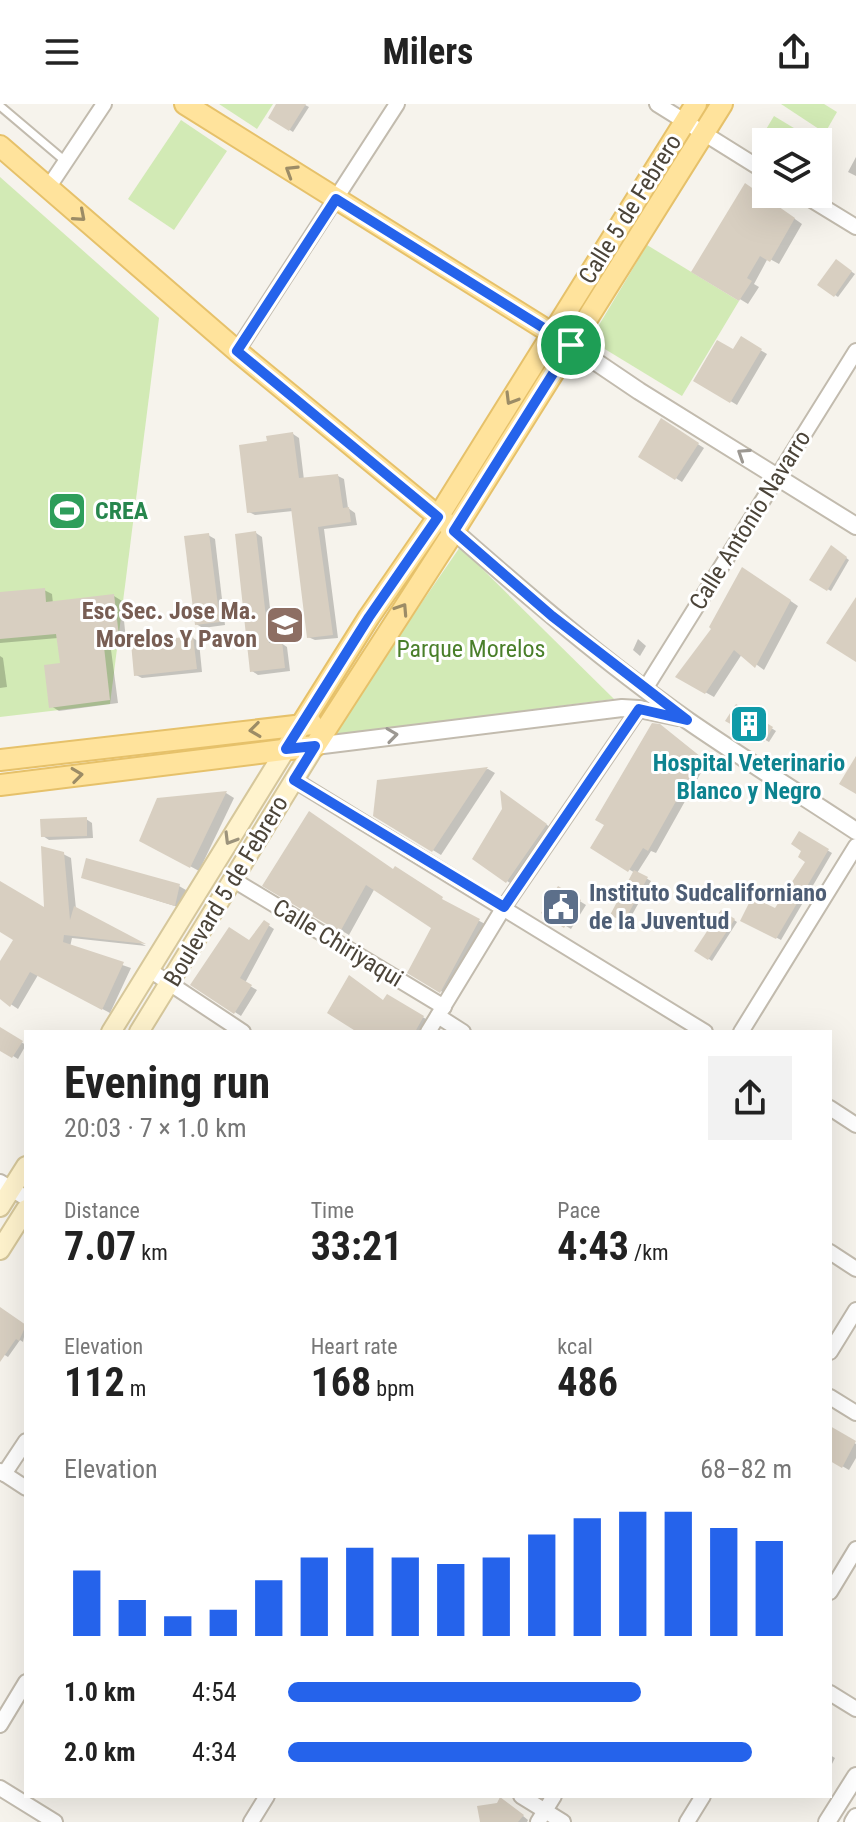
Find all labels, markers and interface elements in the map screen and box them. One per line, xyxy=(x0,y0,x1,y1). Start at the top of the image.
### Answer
icon: menu xyxy=(40,30,84,74)
icon: share xyxy=(772,30,816,74)
text: Milers xyxy=(383,31,473,73)
map controls xyxy=(752,128,832,208)
button: layers xyxy=(752,128,832,208)
street label: Calle 5 de Febrero xyxy=(573,129,687,289)
one-way arrow xyxy=(285,165,299,180)
one-way arrow xyxy=(71,206,85,220)
pin xyxy=(537,311,605,379)
icon: arrive xyxy=(549,323,593,367)
one-way arrow xyxy=(505,390,521,405)
street label: Calle Antonio Navarro xyxy=(684,425,816,615)
one-way arrow xyxy=(737,449,752,464)
sports icon: CREA xyxy=(46,490,88,532)
place label: CREA xyxy=(95,497,149,525)
place label: Esc Sec. Jose Ma. Morelos Y Pavon xyxy=(82,597,257,653)
one-way arrow xyxy=(392,603,407,618)
school or university icon: Esc Sec. Jose Ma. Morelos Y Pavon xyxy=(264,604,306,646)
park label: Parque Morelos xyxy=(396,635,546,663)
building icon: Hospital Veterinario Blanco y Negro xyxy=(728,703,770,745)
one-way arrow xyxy=(248,722,261,739)
one-way arrow xyxy=(385,727,399,744)
place label: Hospital Veterinario Blanco y Negro xyxy=(653,749,845,805)
one-way arrow xyxy=(71,767,84,784)
street label: Boulevard 5 de Febrero xyxy=(158,791,294,991)
one-way arrow xyxy=(224,830,240,845)
place label: Instituto Sudcaliforniano de la Juventud xyxy=(589,879,827,935)
public building icon: Instituto Sudcaliforniano de la Juventud xyxy=(540,886,582,928)
street label: Calle Chiriyaqui xyxy=(268,893,408,993)
button: share xyxy=(708,1056,792,1140)
text: Evening run xyxy=(64,1057,270,1109)
text: 20:03 · 7 × 1.0 km xyxy=(64,1113,246,1143)
text: Distance xyxy=(64,1198,140,1223)
text: Time xyxy=(311,1198,354,1223)
text: Pace xyxy=(557,1198,600,1223)
text: 7.07 xyxy=(64,1223,136,1270)
text: 33:21 xyxy=(311,1223,402,1270)
text: 4:43 xyxy=(557,1223,629,1270)
text: km xyxy=(136,1240,168,1265)
text: /km xyxy=(629,1240,669,1265)
text: Elevation xyxy=(64,1334,143,1359)
text: Heart rate xyxy=(311,1334,398,1359)
text: kcal xyxy=(557,1334,593,1359)
text: 112 xyxy=(64,1359,125,1406)
text: 168 xyxy=(311,1359,371,1406)
text: 486 xyxy=(557,1359,618,1406)
text: m xyxy=(125,1376,146,1401)
text: bpm xyxy=(371,1376,415,1401)
text: Elevation xyxy=(64,1454,158,1484)
text: 68–82 m xyxy=(700,1454,792,1484)
text: 1.0 km xyxy=(64,1677,136,1707)
text: 4:54 xyxy=(192,1677,237,1707)
text: 2.0 km xyxy=(64,1737,136,1767)
text: 4:34 xyxy=(192,1737,237,1767)

